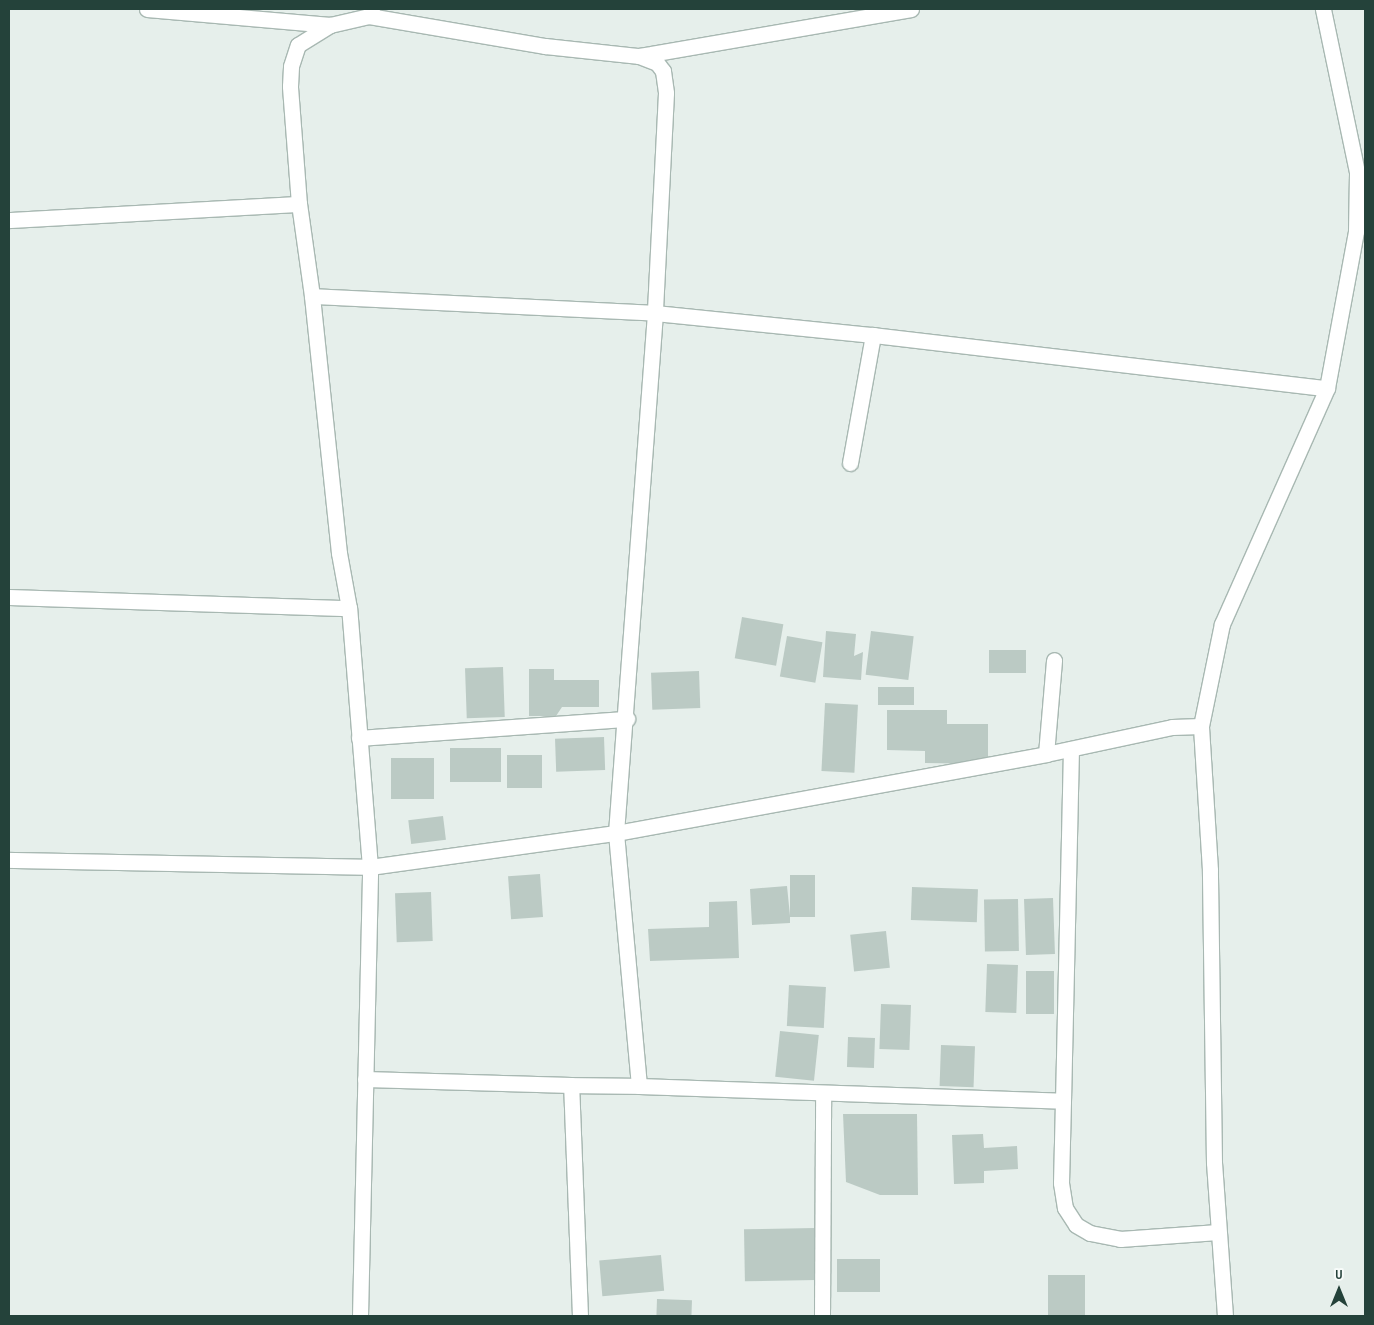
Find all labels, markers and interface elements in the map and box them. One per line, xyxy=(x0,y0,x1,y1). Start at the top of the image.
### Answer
north arrow xyxy=(1314,1265,1364,1315)
text: U xyxy=(1335,1266,1343,1283)

